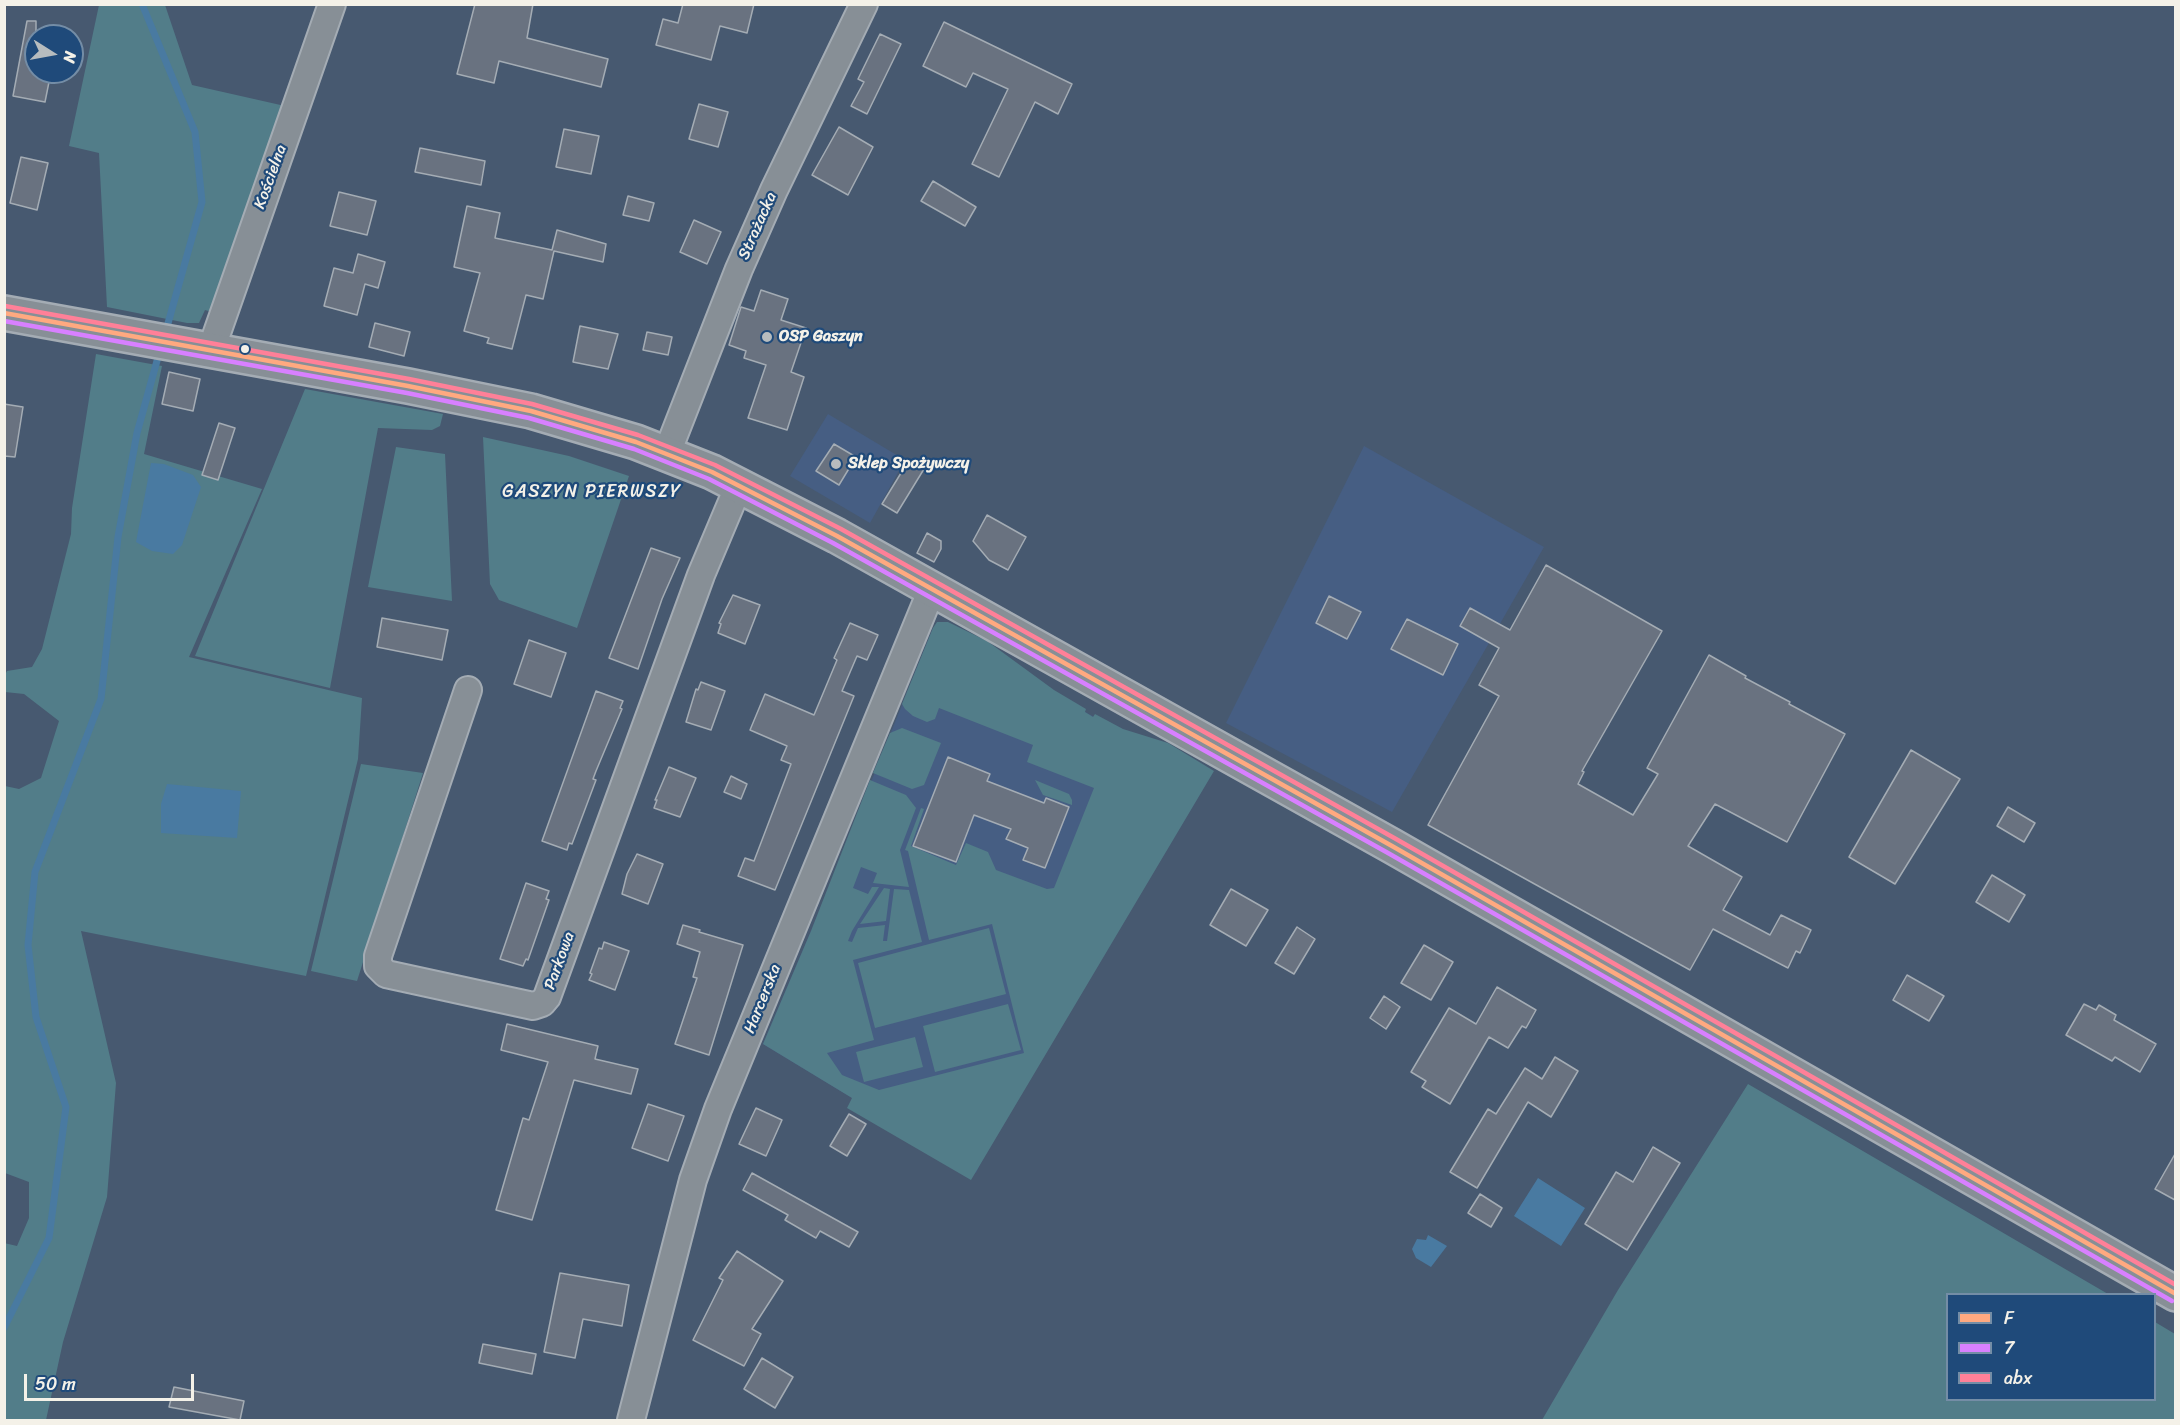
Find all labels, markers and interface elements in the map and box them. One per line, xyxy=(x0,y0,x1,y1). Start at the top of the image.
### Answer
north arrow xyxy=(24,24,84,84)
text: N xyxy=(55,49,85,65)
street label: Kościelna xyxy=(251,142,291,212)
street label: Strażacka xyxy=(735,189,781,263)
place label: OSP Gaszyn xyxy=(779,327,863,347)
marker: OSP Gaszyn xyxy=(760,330,774,344)
unlabelled marker xyxy=(239,343,251,355)
place label: Sklep Spożywczy xyxy=(848,454,969,474)
marker: Sklep Spożywczy xyxy=(829,457,843,471)
district label: GASZYN PIERWSZY xyxy=(502,481,682,503)
street label: Parkowa xyxy=(541,930,579,992)
street label: Harcerska xyxy=(741,962,785,1036)
legend xyxy=(1946,1293,2156,1401)
text: F xyxy=(2004,1302,2014,1334)
text: 7 xyxy=(2004,1332,2014,1364)
scale bar xyxy=(27,1362,196,1400)
text: abx xyxy=(2004,1362,2032,1394)
text: 50 m xyxy=(35,1368,76,1400)

